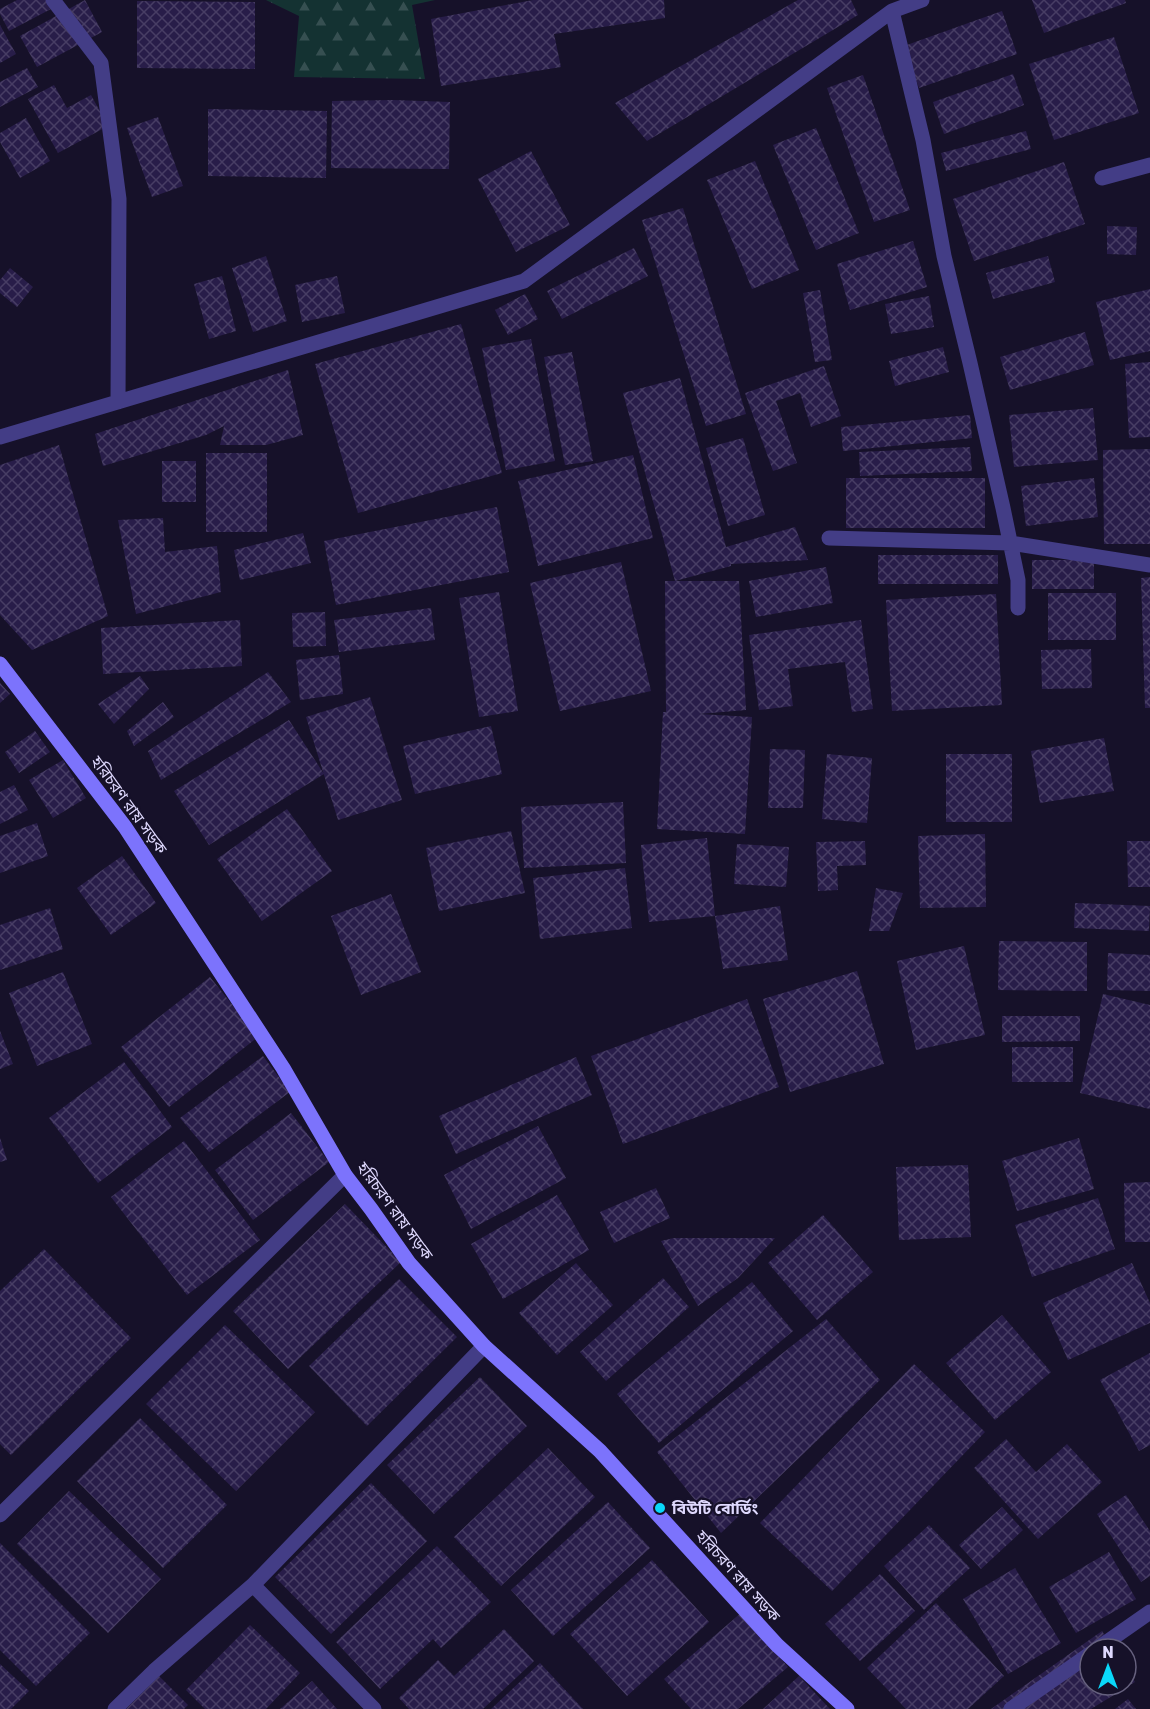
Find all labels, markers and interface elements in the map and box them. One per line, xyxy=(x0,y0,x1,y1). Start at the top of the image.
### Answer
street label: হরিচরণ রায় সড়ক xyxy=(87,752,172,859)
street label: হরিচরণ রায় সড়ক xyxy=(353,1158,438,1265)
place label: বিউটি বোর্ডিং xyxy=(671,1498,758,1518)
marker: বিউটি বোর্ডিং xyxy=(653,1501,667,1515)
street label: হরিচরণ রায় সড়ক xyxy=(691,1526,785,1626)
north arrow xyxy=(1078,1637,1138,1697)
text: N xyxy=(1102,1643,1114,1662)

